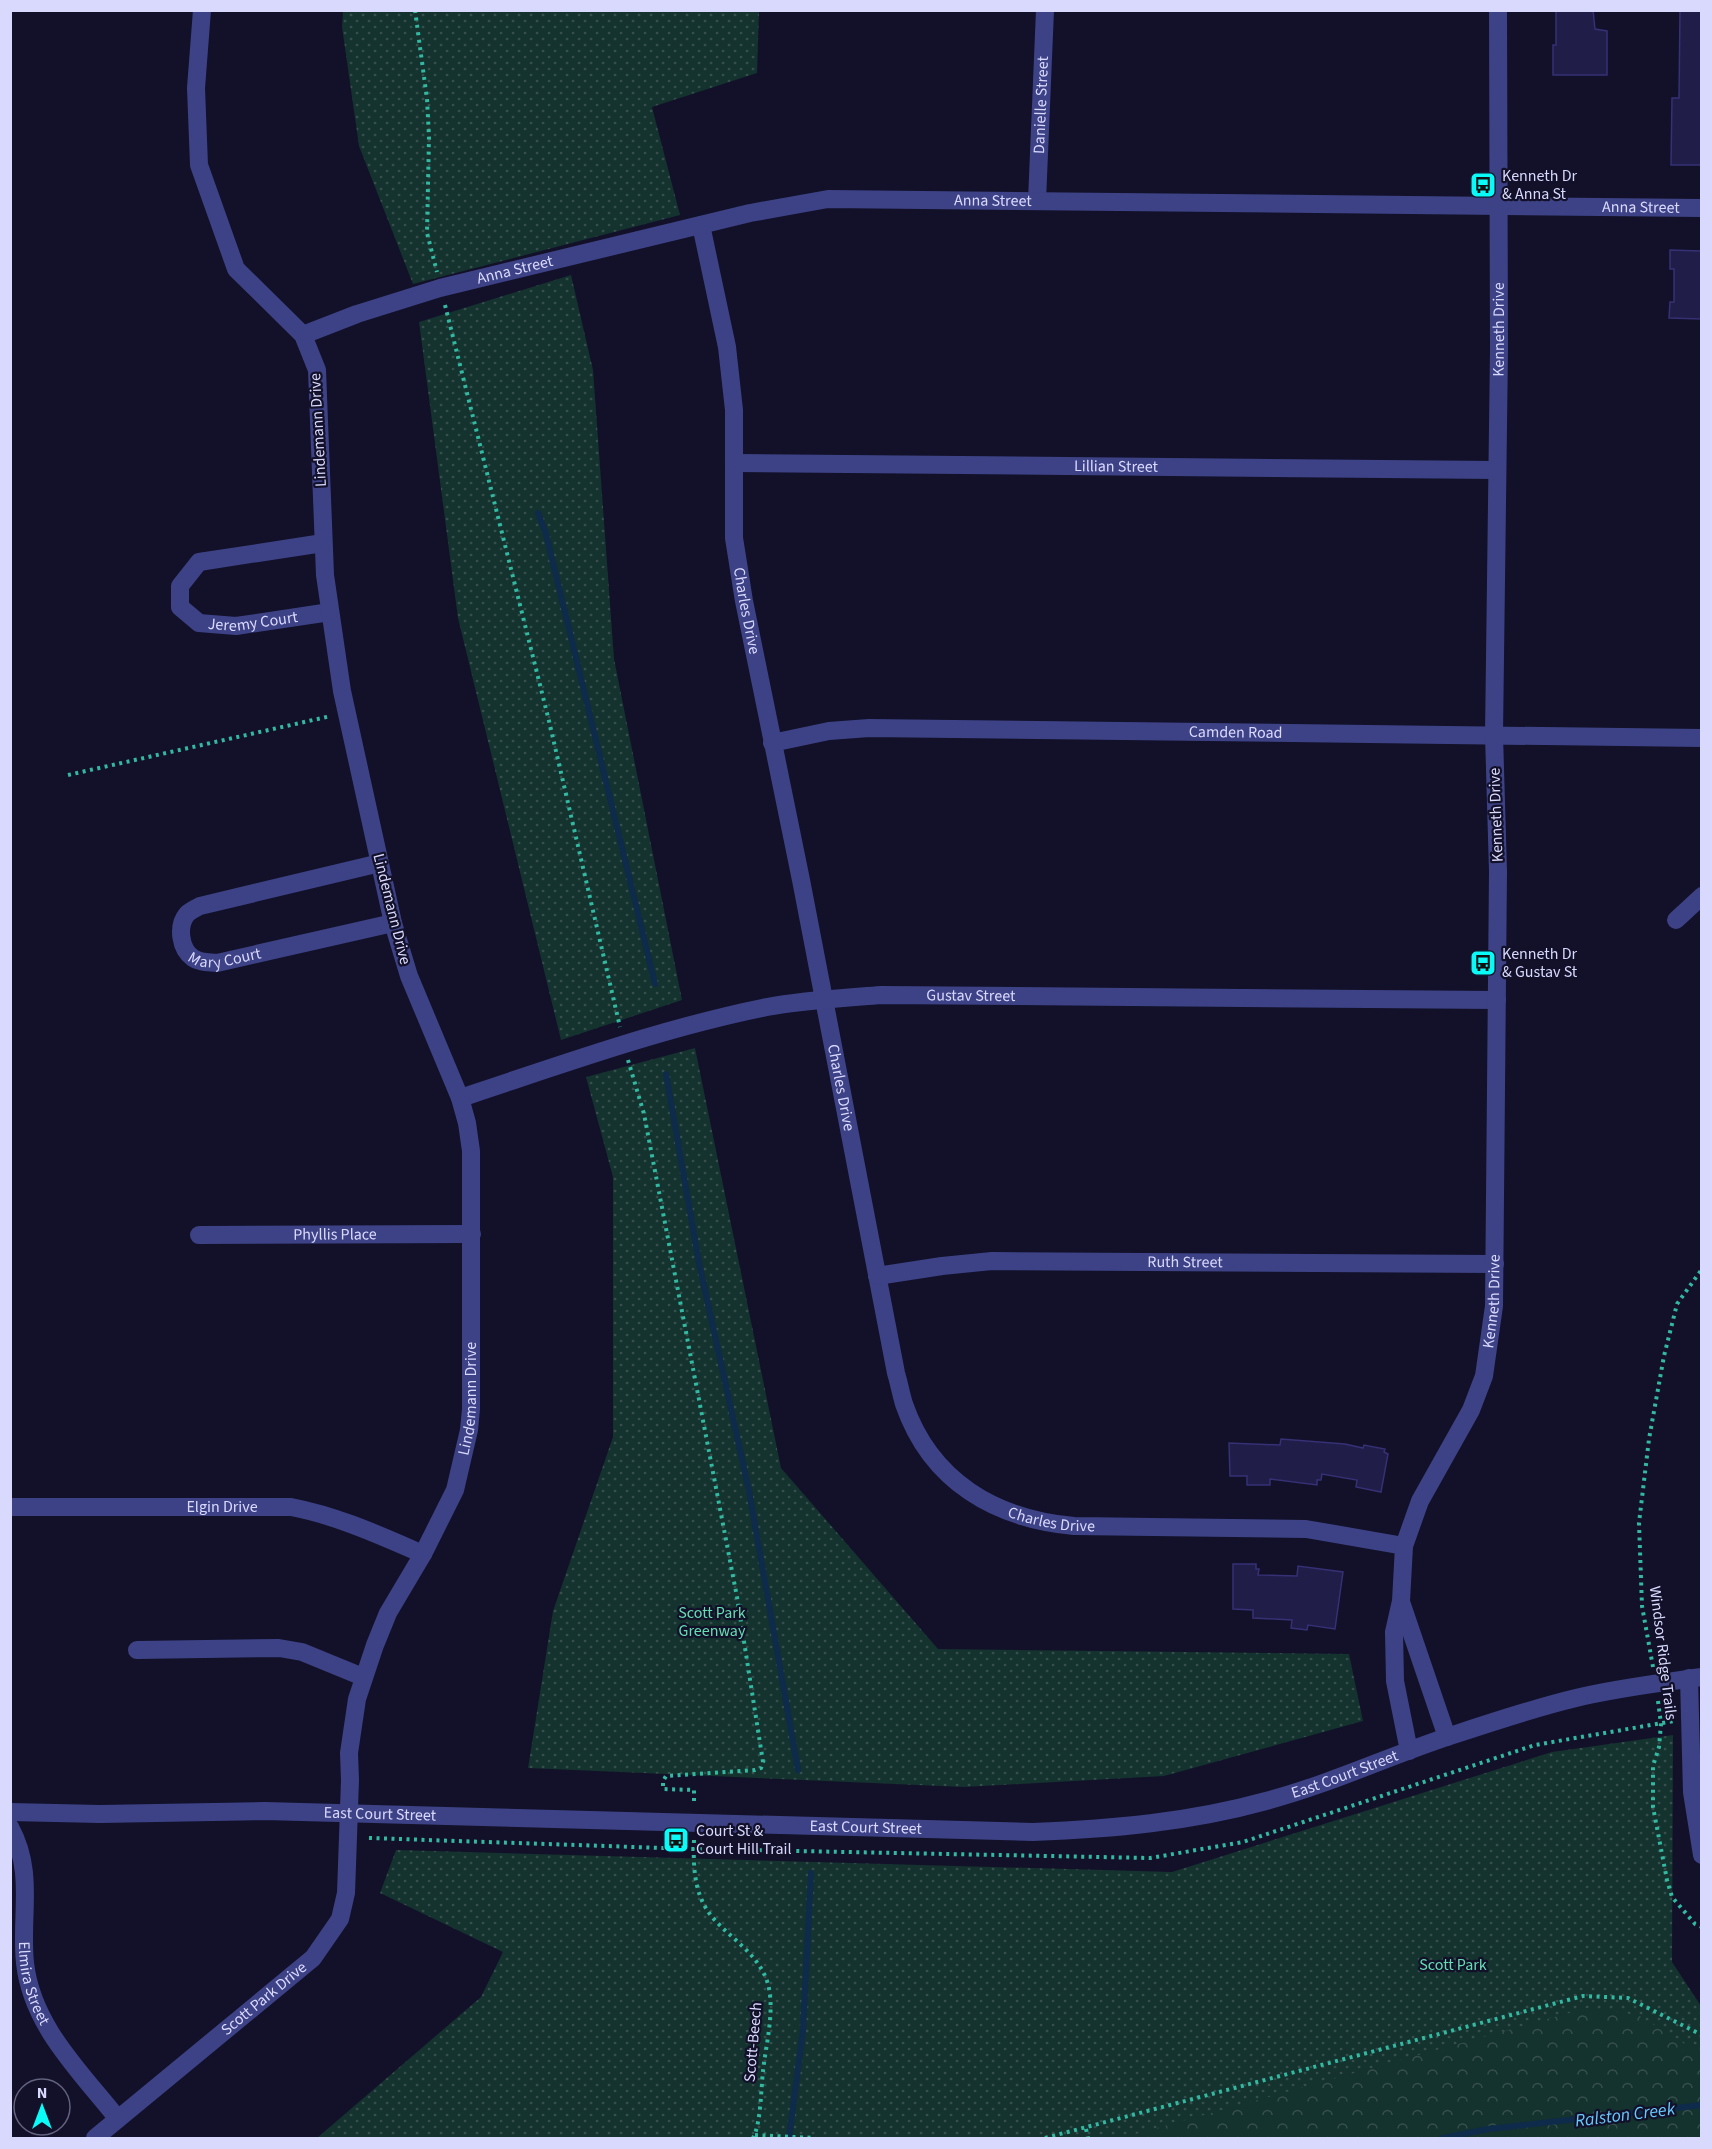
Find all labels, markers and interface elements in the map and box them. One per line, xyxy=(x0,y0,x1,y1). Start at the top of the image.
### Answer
street label: Danielle Street xyxy=(1028,55,1054,155)
place label: Kenneth Dr & Anna St xyxy=(1502,165,1578,205)
bus stop icon: Kenneth Dr & Anna St xyxy=(1468,170,1498,200)
street label: Anna Street xyxy=(954,189,1032,212)
street label: Anna Street xyxy=(1602,196,1680,219)
street label: Anna Street xyxy=(475,250,556,290)
street label: Kenneth Drive xyxy=(1488,282,1510,377)
street label: Lindemann Drive xyxy=(304,372,332,487)
street label: Lillian Street xyxy=(1074,455,1159,478)
street label: Charles Drive xyxy=(728,566,766,656)
street label: Jeremy Court xyxy=(207,606,300,637)
street label: Camden Road xyxy=(1189,721,1283,744)
street label: Kenneth Drive xyxy=(1483,767,1509,863)
street label: Lindemann Drive xyxy=(368,851,416,967)
street label: Mary Court xyxy=(184,942,264,974)
place label: Kenneth Dr & Gustav St xyxy=(1502,943,1578,983)
bus stop icon: Kenneth Dr & Gustav St xyxy=(1468,948,1498,978)
street label: Gustav Street xyxy=(926,984,1016,1007)
street label: Charles Drive xyxy=(822,1042,860,1133)
street label: Phyllis Place xyxy=(293,1223,377,1246)
street label: Ruth Street xyxy=(1147,1251,1223,1273)
street label: Kenneth Drive xyxy=(1477,1254,1505,1350)
street label: Lindemann Drive xyxy=(452,1342,482,1458)
street label: Elgin Drive xyxy=(186,1496,258,1518)
street label: Charles Drive xyxy=(1005,1501,1095,1537)
street label: Windsor Ridge Trails xyxy=(1644,1585,1682,1722)
park label: Scott Park Greenway xyxy=(678,1602,746,1642)
street label: East Court Street xyxy=(1288,1744,1402,1804)
street label: East Court Street xyxy=(323,1802,437,1827)
street label: East Court Street xyxy=(809,1815,923,1840)
place label: Court St & Court Hill Trail xyxy=(696,1820,792,1860)
bus stop icon: Court St & Court Hill Trail xyxy=(661,1825,691,1855)
street label: Elmira Street xyxy=(13,1941,55,2030)
park label: Scott Park xyxy=(1419,1954,1487,1976)
street label: Scott Park Drive xyxy=(216,1956,312,2041)
street label: Scott-Beech xyxy=(739,2001,767,2083)
north arrow xyxy=(12,2077,72,2137)
text: N xyxy=(37,2082,47,2104)
water label: Ralston Creek xyxy=(1573,2096,1677,2134)

